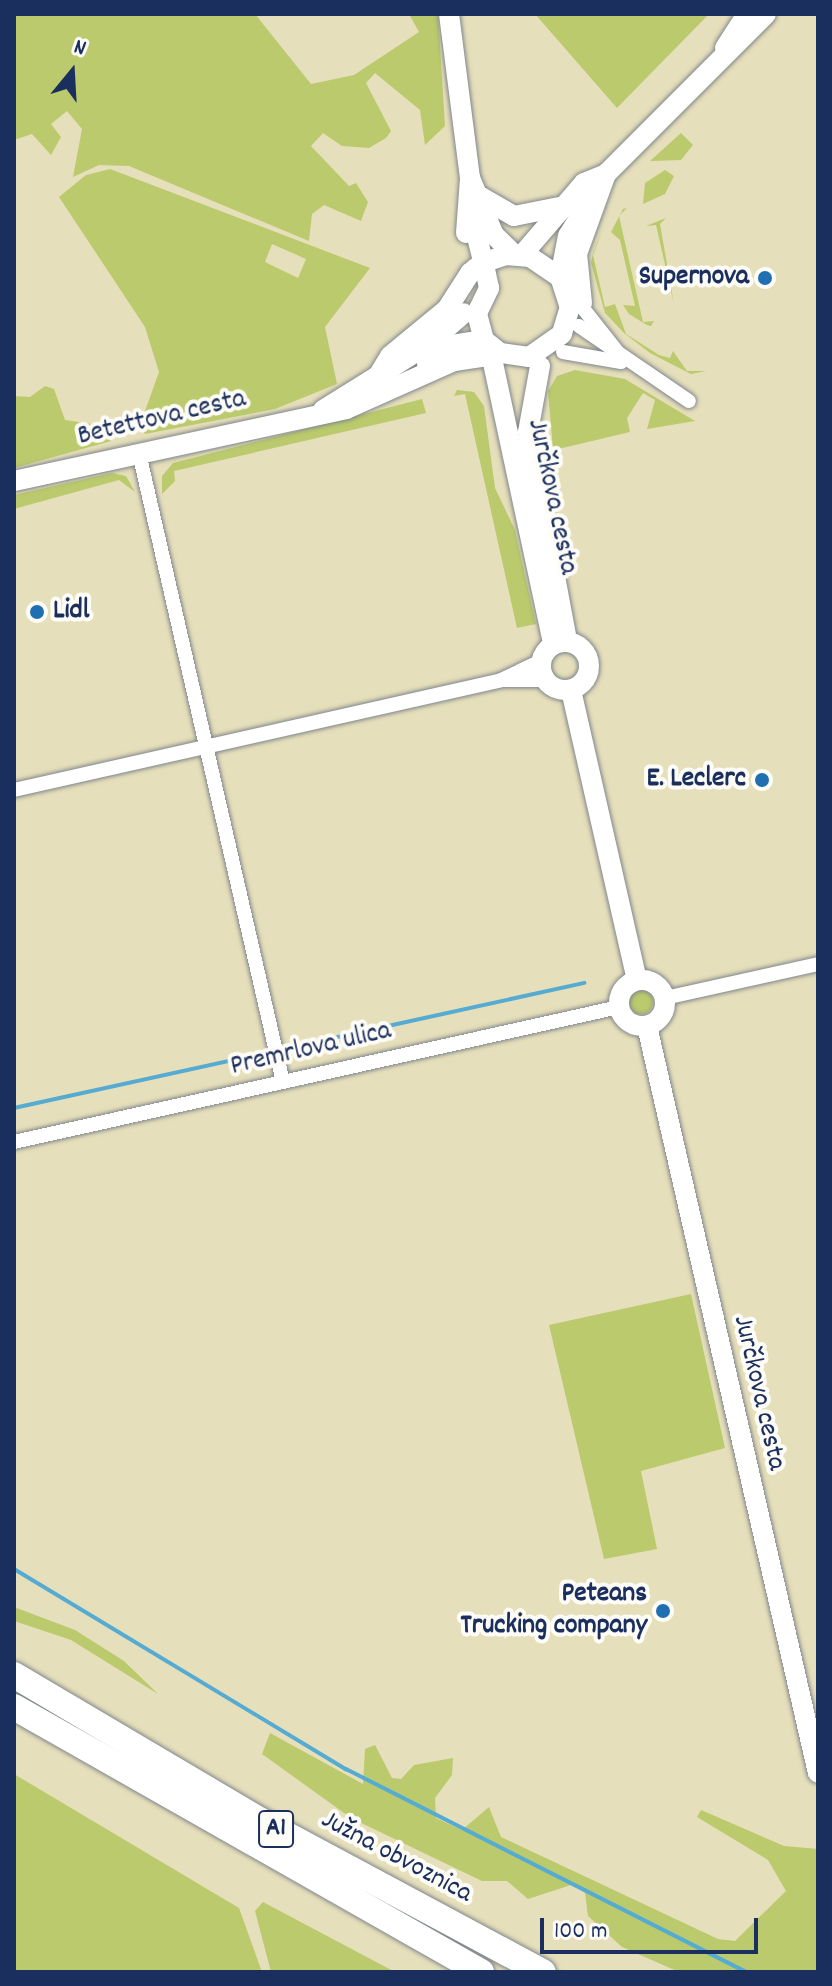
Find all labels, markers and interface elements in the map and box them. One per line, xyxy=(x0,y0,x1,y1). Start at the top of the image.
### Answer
north arrow xyxy=(32,32,112,112)
text: N xyxy=(70,32,90,65)
place label: Supernova xyxy=(639,261,749,295)
marker: Supernova xyxy=(756,269,774,287)
street label: Betettova cesta xyxy=(75,383,249,455)
street label: Jurčkova cesta xyxy=(518,416,584,578)
place label: Lidl xyxy=(53,595,89,629)
marker: Lidl xyxy=(28,603,46,621)
place label: E. Leclerc xyxy=(647,763,746,797)
marker: E. Leclerc xyxy=(753,771,771,789)
street label: Premrlova ulica xyxy=(228,1015,394,1085)
street label: Jurčkova cesta xyxy=(724,1312,792,1474)
place label: Peteans Trucking company xyxy=(461,1578,647,1644)
marker: Peteans Trucking company xyxy=(654,1602,672,1620)
street label: Južna obvoznica xyxy=(315,1804,477,1912)
road number: A1 xyxy=(258,1807,294,1851)
scale bar xyxy=(544,1902,762,1952)
text: 100 m xyxy=(554,1915,607,1949)

